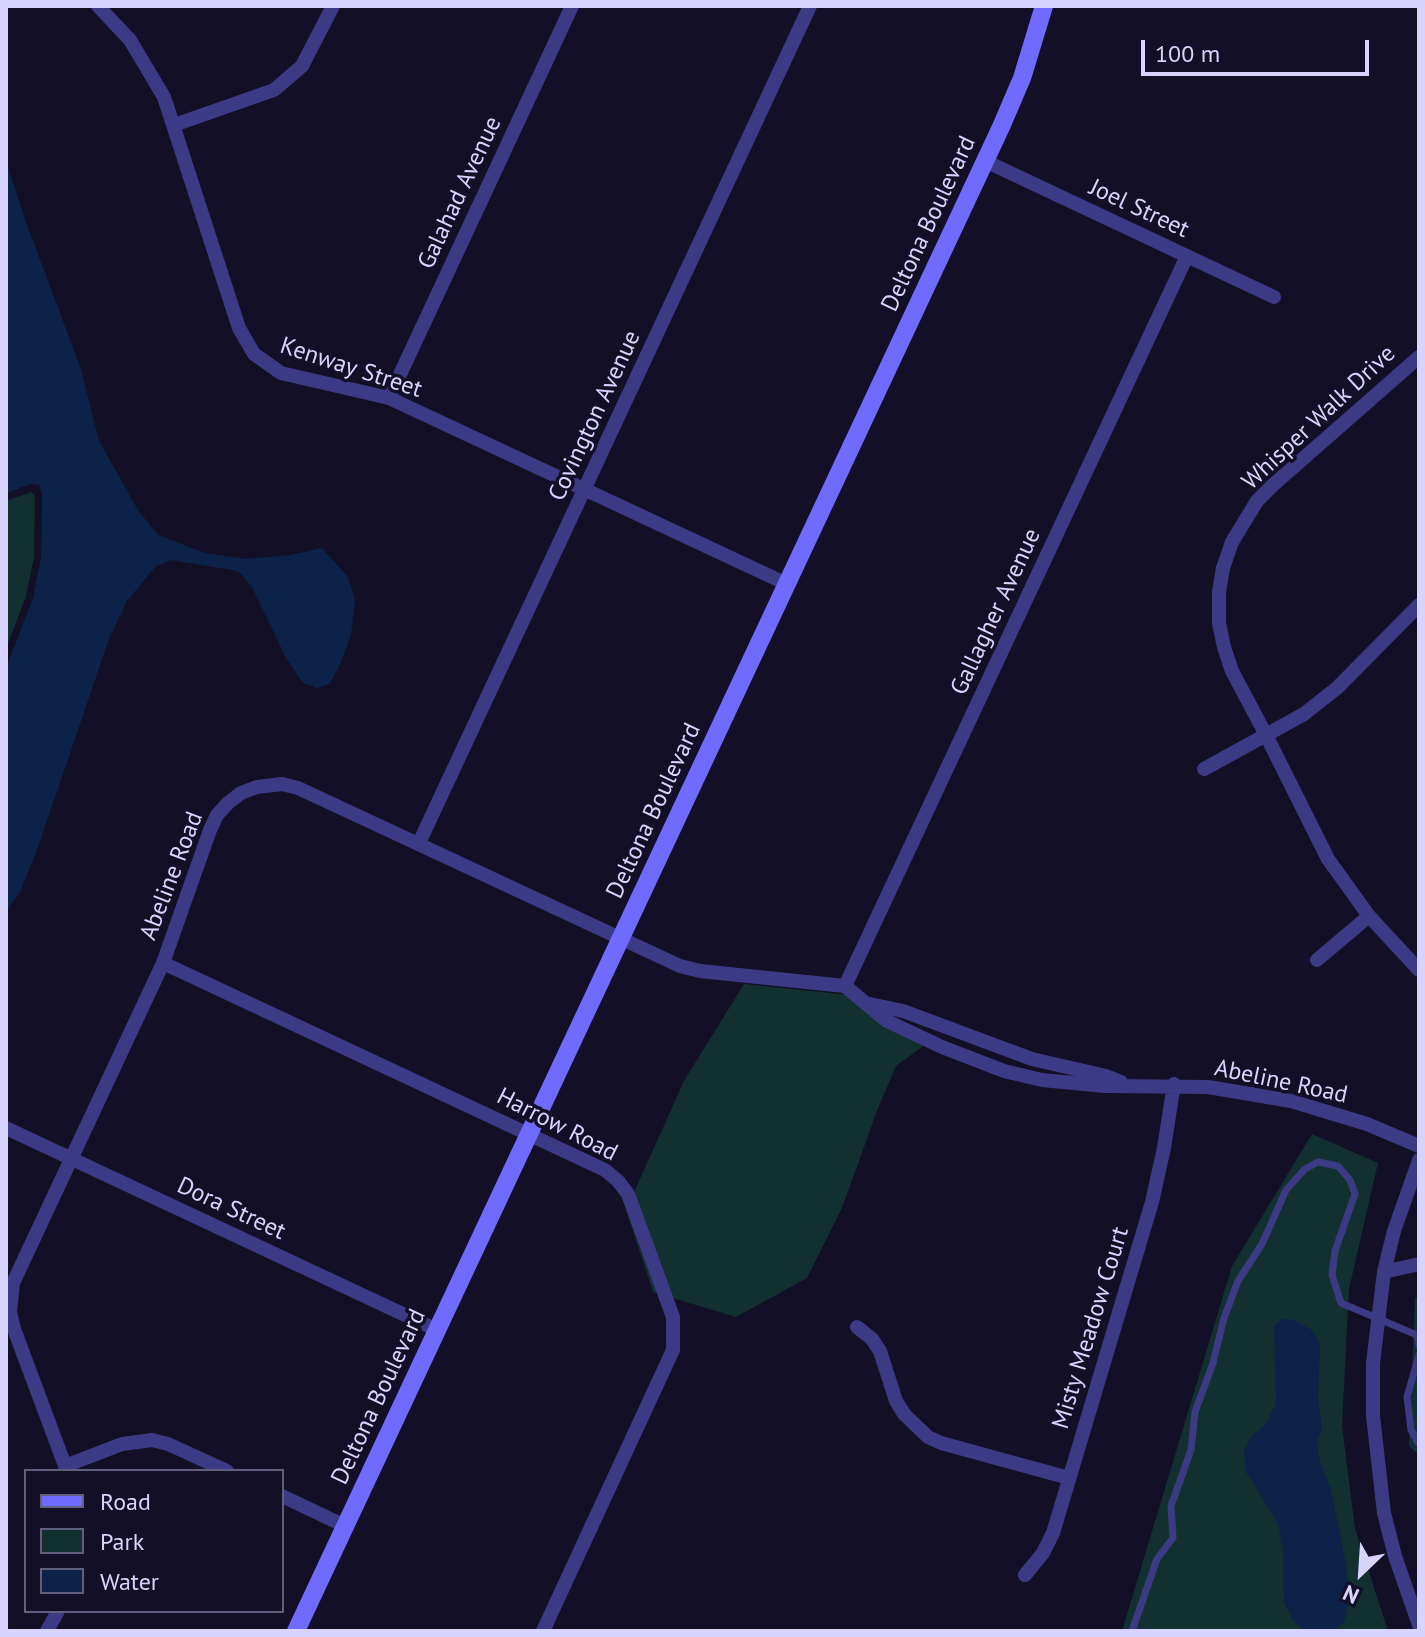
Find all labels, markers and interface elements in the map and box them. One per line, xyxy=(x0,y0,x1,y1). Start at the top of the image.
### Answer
scale bar xyxy=(1145,24,1373,74)
text: 100 m xyxy=(1155,38,1220,69)
street label: Galahad Avenue xyxy=(412,112,508,274)
street label: Deltona Boulevard xyxy=(876,132,982,316)
street label: Joel Street xyxy=(1085,173,1193,245)
street label: Covington Avenue xyxy=(543,326,647,506)
street label: Kenway Street xyxy=(277,332,425,404)
street label: Whisper Walk Drive xyxy=(1236,340,1402,496)
street label: Gallagher Avenue xyxy=(945,524,1047,700)
street label: Deltona Boulevard xyxy=(601,719,707,903)
street label: Abeline Road xyxy=(134,808,210,944)
street label: Abeline Road xyxy=(1212,1054,1350,1110)
street label: Harrow Road xyxy=(492,1082,622,1168)
street label: Dora Street xyxy=(172,1171,290,1247)
street label: Misty Meadow Court xyxy=(1047,1224,1135,1432)
street label: Deltona Boulevard xyxy=(326,1305,432,1489)
legend xyxy=(24,1469,284,1613)
text: Road xyxy=(100,1486,151,1517)
text: Park xyxy=(100,1526,144,1557)
north arrow xyxy=(1321,1533,1401,1613)
text: Water xyxy=(100,1566,159,1597)
text: N xyxy=(1338,1579,1363,1610)

